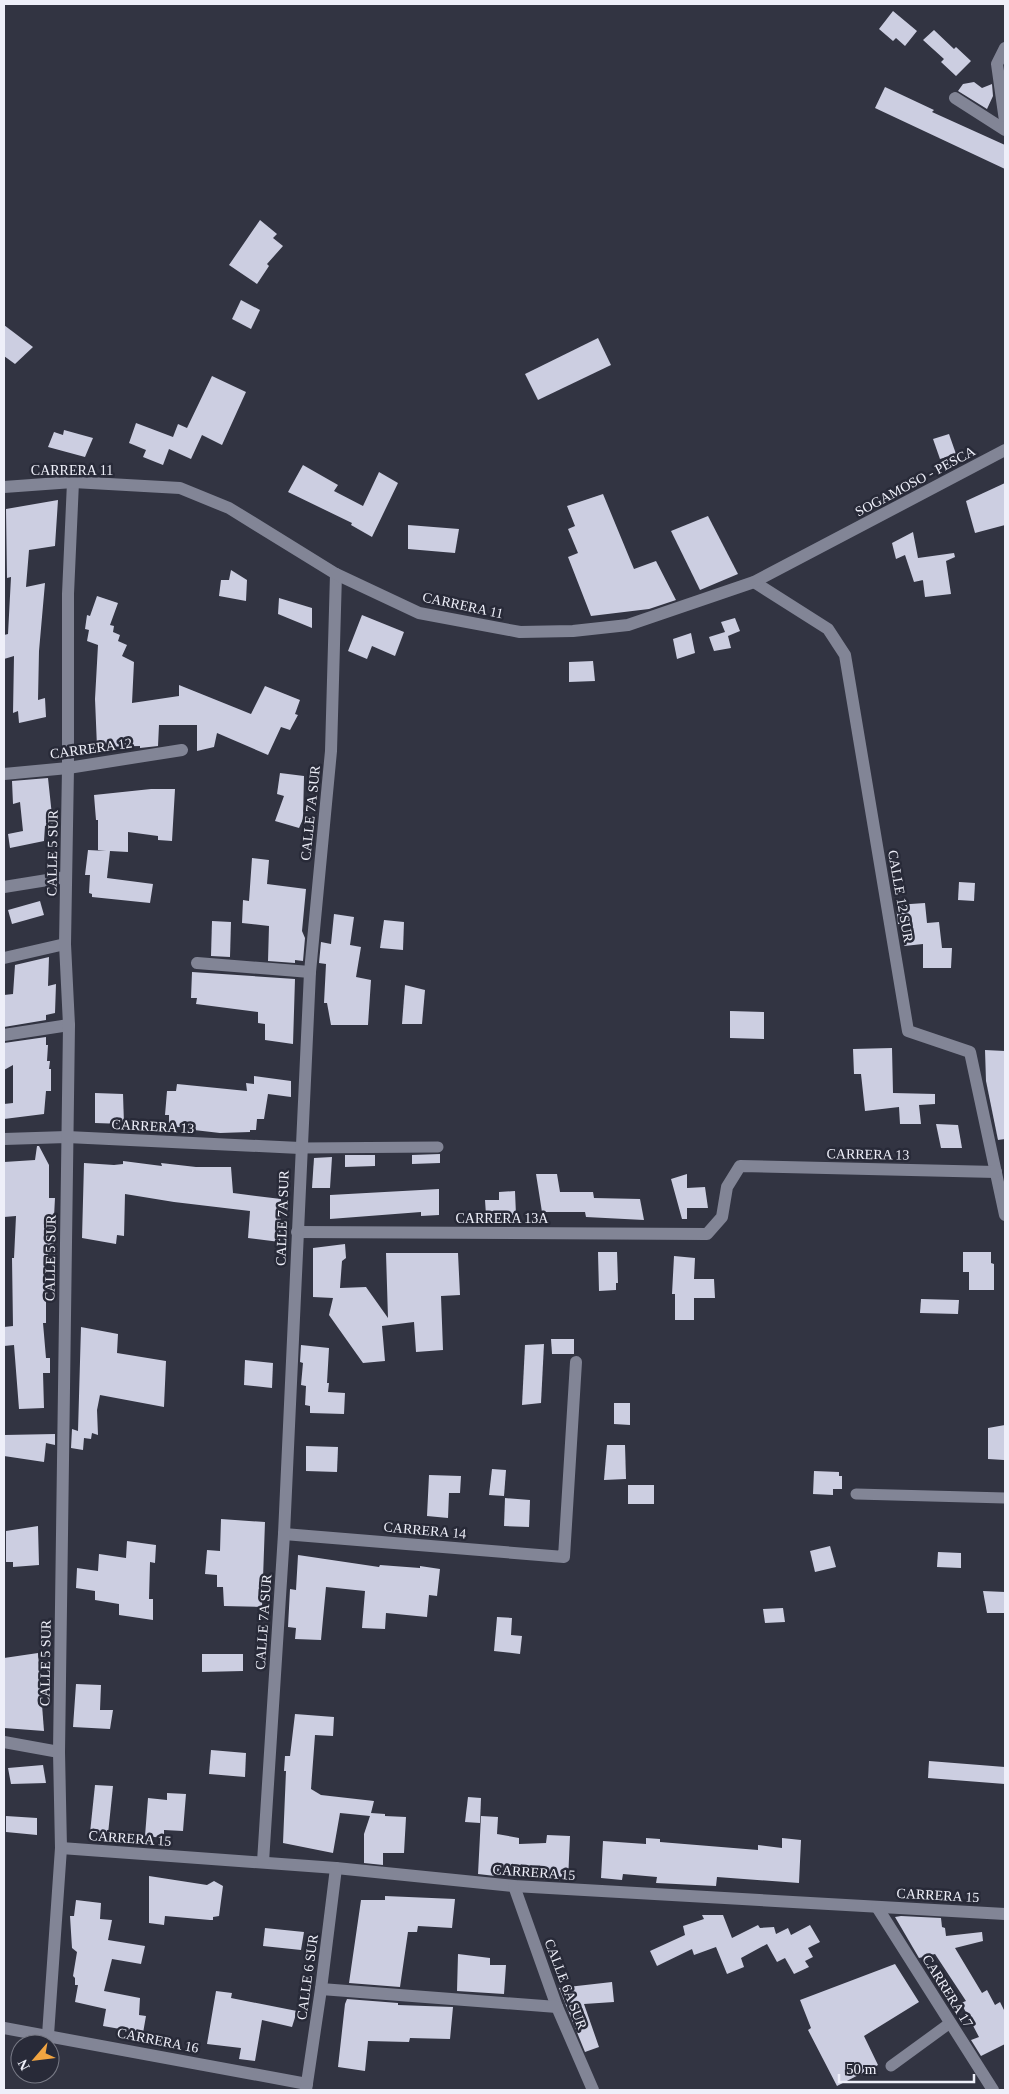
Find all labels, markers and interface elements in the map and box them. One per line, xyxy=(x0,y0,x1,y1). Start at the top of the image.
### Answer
street label: SOGAMOSO - PESCA xyxy=(853,443,979,519)
street label: CARRERA 11 xyxy=(31,463,113,478)
street label: CARRERA 11 xyxy=(421,590,505,621)
street label: CARRERA 12 xyxy=(49,735,133,762)
street label: CALLE 7A SUR xyxy=(298,764,323,861)
street label: CALLE 5 SUR xyxy=(44,809,61,896)
street label: CALLE 12 SUR xyxy=(885,849,916,944)
street label: CARRERA 13 xyxy=(111,1117,195,1136)
street label: CARRERA 13 xyxy=(826,1146,910,1163)
street label: CALLE 7A SUR xyxy=(273,1169,292,1266)
street label: CARRERA 13A xyxy=(456,1211,549,1226)
street label: CALLE 5 SUR xyxy=(42,1214,59,1301)
street label: CARRERA 14 xyxy=(383,1519,467,1542)
street label: CALLE 7A SUR xyxy=(253,1573,274,1670)
street label: CALLE 5 SUR xyxy=(37,1619,54,1706)
street label: CARRERA 15 xyxy=(88,1828,172,1849)
street label: CARRERA 15 xyxy=(492,1862,576,1883)
street label: CARRERA 15 xyxy=(896,1886,980,1905)
street label: CALLE 6 SUR xyxy=(294,1933,321,2021)
street label: CALLE 6A SUR xyxy=(541,1937,590,2032)
street label: CARRERA 17 xyxy=(919,1952,976,2030)
street label: CARRERA 16 xyxy=(116,2025,200,2056)
north arrow xyxy=(10,2034,60,2084)
scale bar xyxy=(839,2052,974,2084)
text: N xyxy=(15,2057,33,2073)
text: 50 m xyxy=(846,2061,877,2077)

